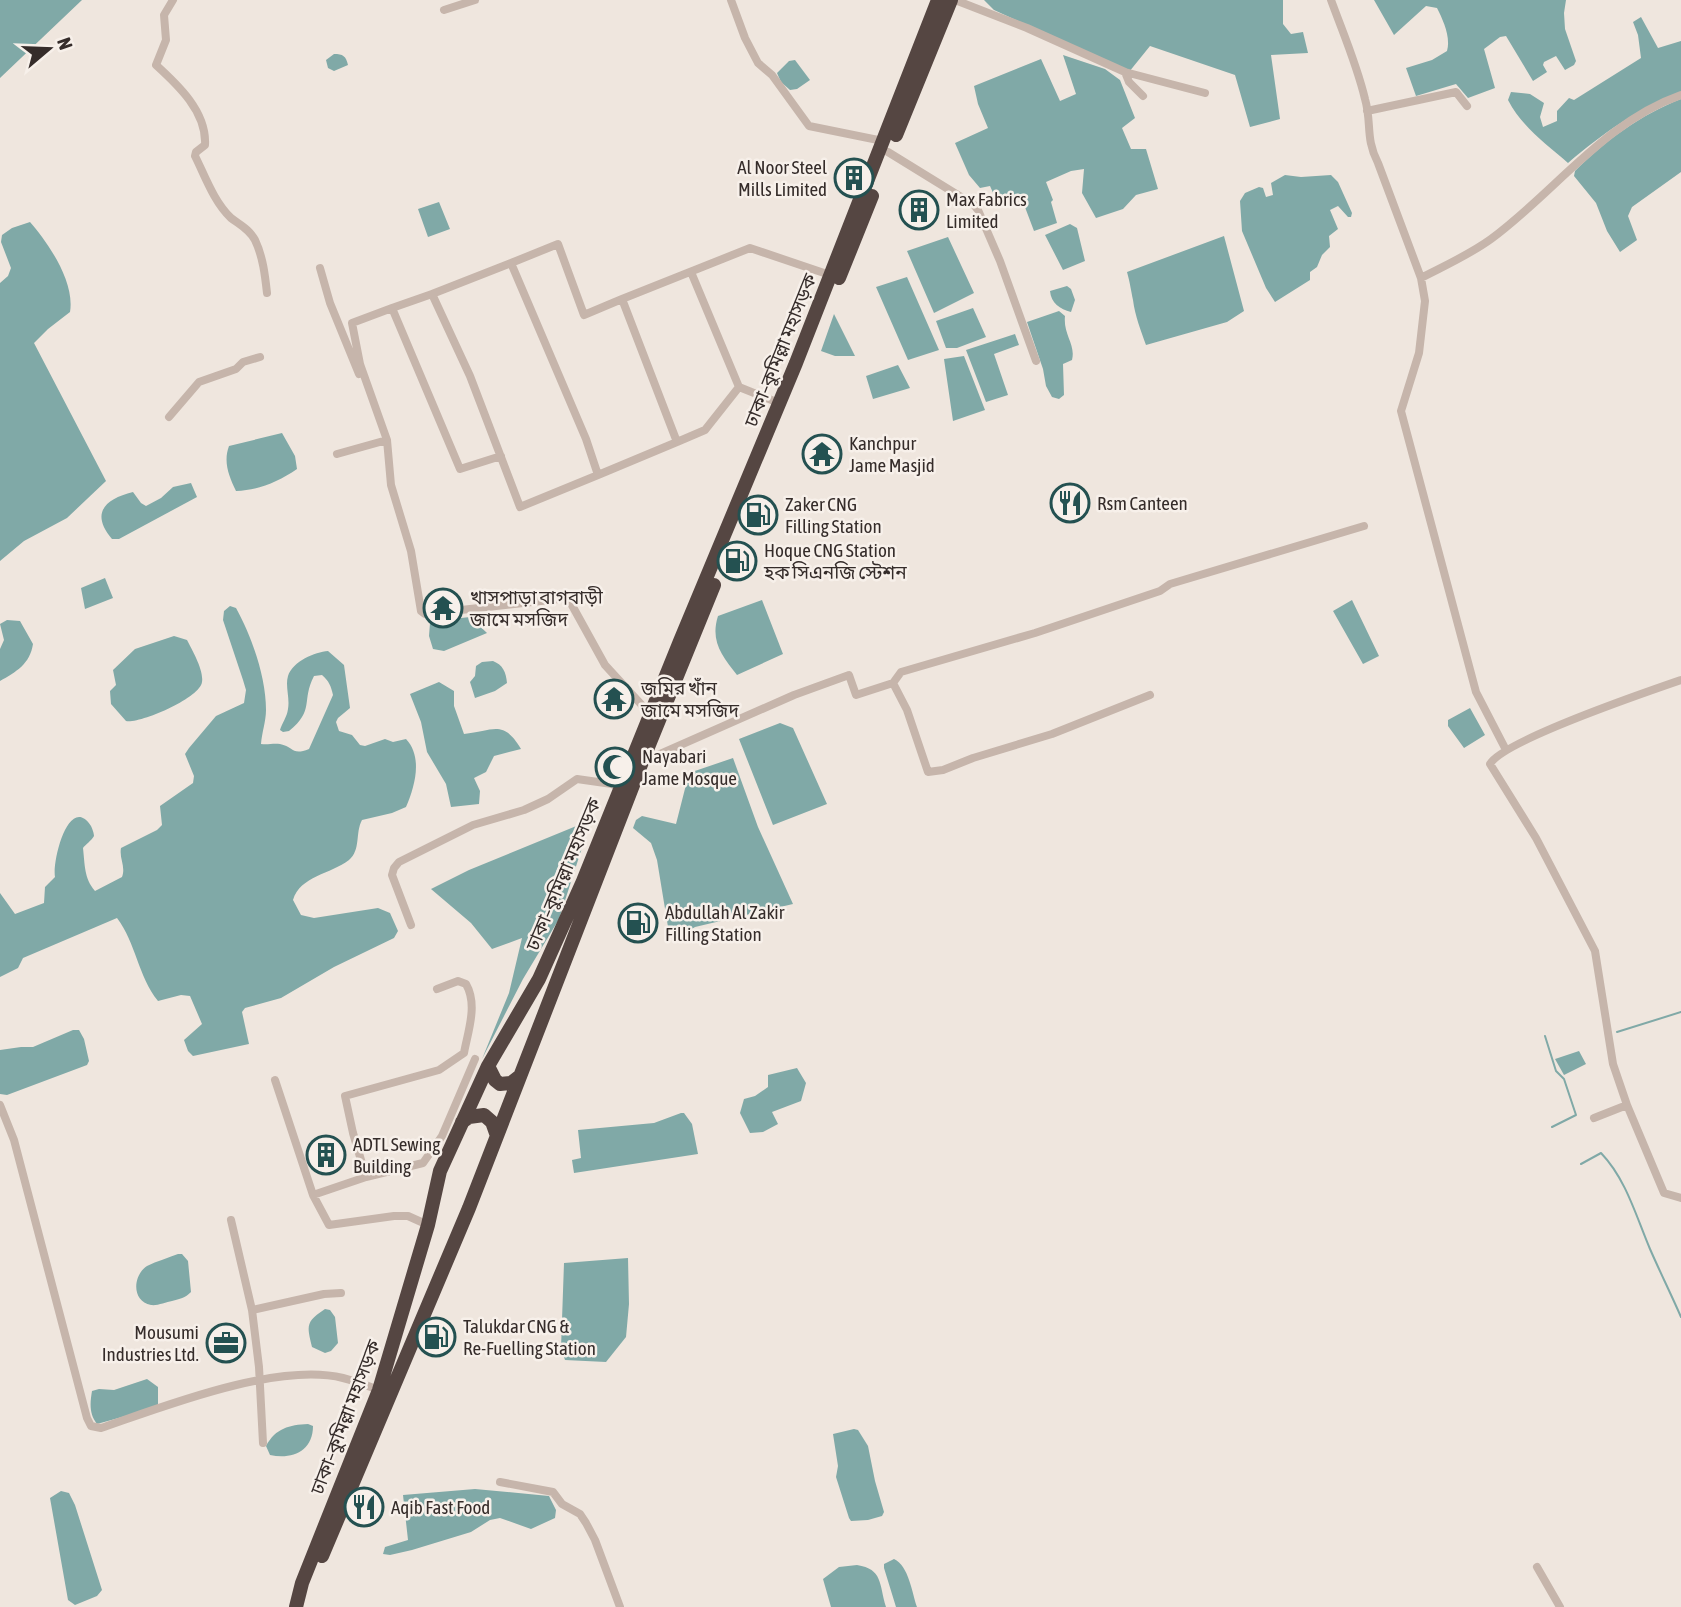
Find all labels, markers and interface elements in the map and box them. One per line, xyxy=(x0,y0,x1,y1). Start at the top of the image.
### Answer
north arrow xyxy=(14,14,84,84)
text: N xyxy=(53,35,77,52)
place label: Al Noor Steel Mills Limited xyxy=(737,156,827,200)
building icon: Al Noor Steel Mills Limited xyxy=(833,157,875,199)
place label: Max Fabrics Limited xyxy=(946,188,1027,232)
building icon: Max Fabrics Limited xyxy=(898,189,940,231)
street label: ঢাকা–কুমিল্লা মহাসড়ক xyxy=(739,270,822,431)
place label: Kanchpur Jame Masjid xyxy=(849,432,935,476)
temple icon: Kanchpur Jame Masjid xyxy=(801,433,843,475)
restaurant icon: Rsm Canteen xyxy=(1049,482,1091,524)
place label: Rsm Canteen xyxy=(1097,492,1188,514)
place label: Zaker CNG Filling Station xyxy=(785,493,882,537)
fuel station icon: Zaker CNG Filling Station xyxy=(737,494,779,536)
place label: Hoque CNG Station হক সিএনজি স্টেশন xyxy=(763,539,907,583)
fuel station icon: Hoque CNG Station হক সিএনজি স্টেশন xyxy=(716,540,758,582)
place label: খাসপাড়া বাগবাড়ী জামে মসজিদ xyxy=(469,586,604,630)
temple icon: খাসপাড়া বাগবাড়ী জামে মসজিদ xyxy=(422,587,464,629)
place label: জমির খাঁন জামে মসজিদ xyxy=(640,677,739,721)
temple icon: জমির খাঁন জামে মসজিদ xyxy=(593,678,635,720)
place label: Nayabari Jame Mosque xyxy=(642,745,737,789)
mosque icon: Nayabari Jame Mosque xyxy=(594,746,636,788)
street label: ঢাকা–কুমিল্লা মহাসড়ক xyxy=(521,794,606,955)
place label: Abdullah Al Zakir Filling Station xyxy=(665,901,785,945)
fuel station icon: Abdullah Al Zakir Filling Station xyxy=(617,902,659,944)
place label: ADTL Sewing Building xyxy=(353,1133,441,1177)
building icon: ADTL Sewing Building xyxy=(305,1134,347,1176)
place label: Talukdar CNG & Re-Fuelling Station xyxy=(463,1315,596,1359)
fuel station icon: Talukdar CNG & Re-Fuelling Station xyxy=(415,1316,457,1358)
place label: Mousumi Industries Ltd. xyxy=(102,1321,199,1365)
office icon: Mousumi Industries Ltd. xyxy=(205,1322,247,1364)
street label: ঢাকা–কুমিল্লা মহাসড়ক xyxy=(305,1336,386,1498)
restaurant icon: Aqib Fast Food xyxy=(343,1486,385,1528)
place label: Aqib Fast Food xyxy=(391,1496,490,1518)

